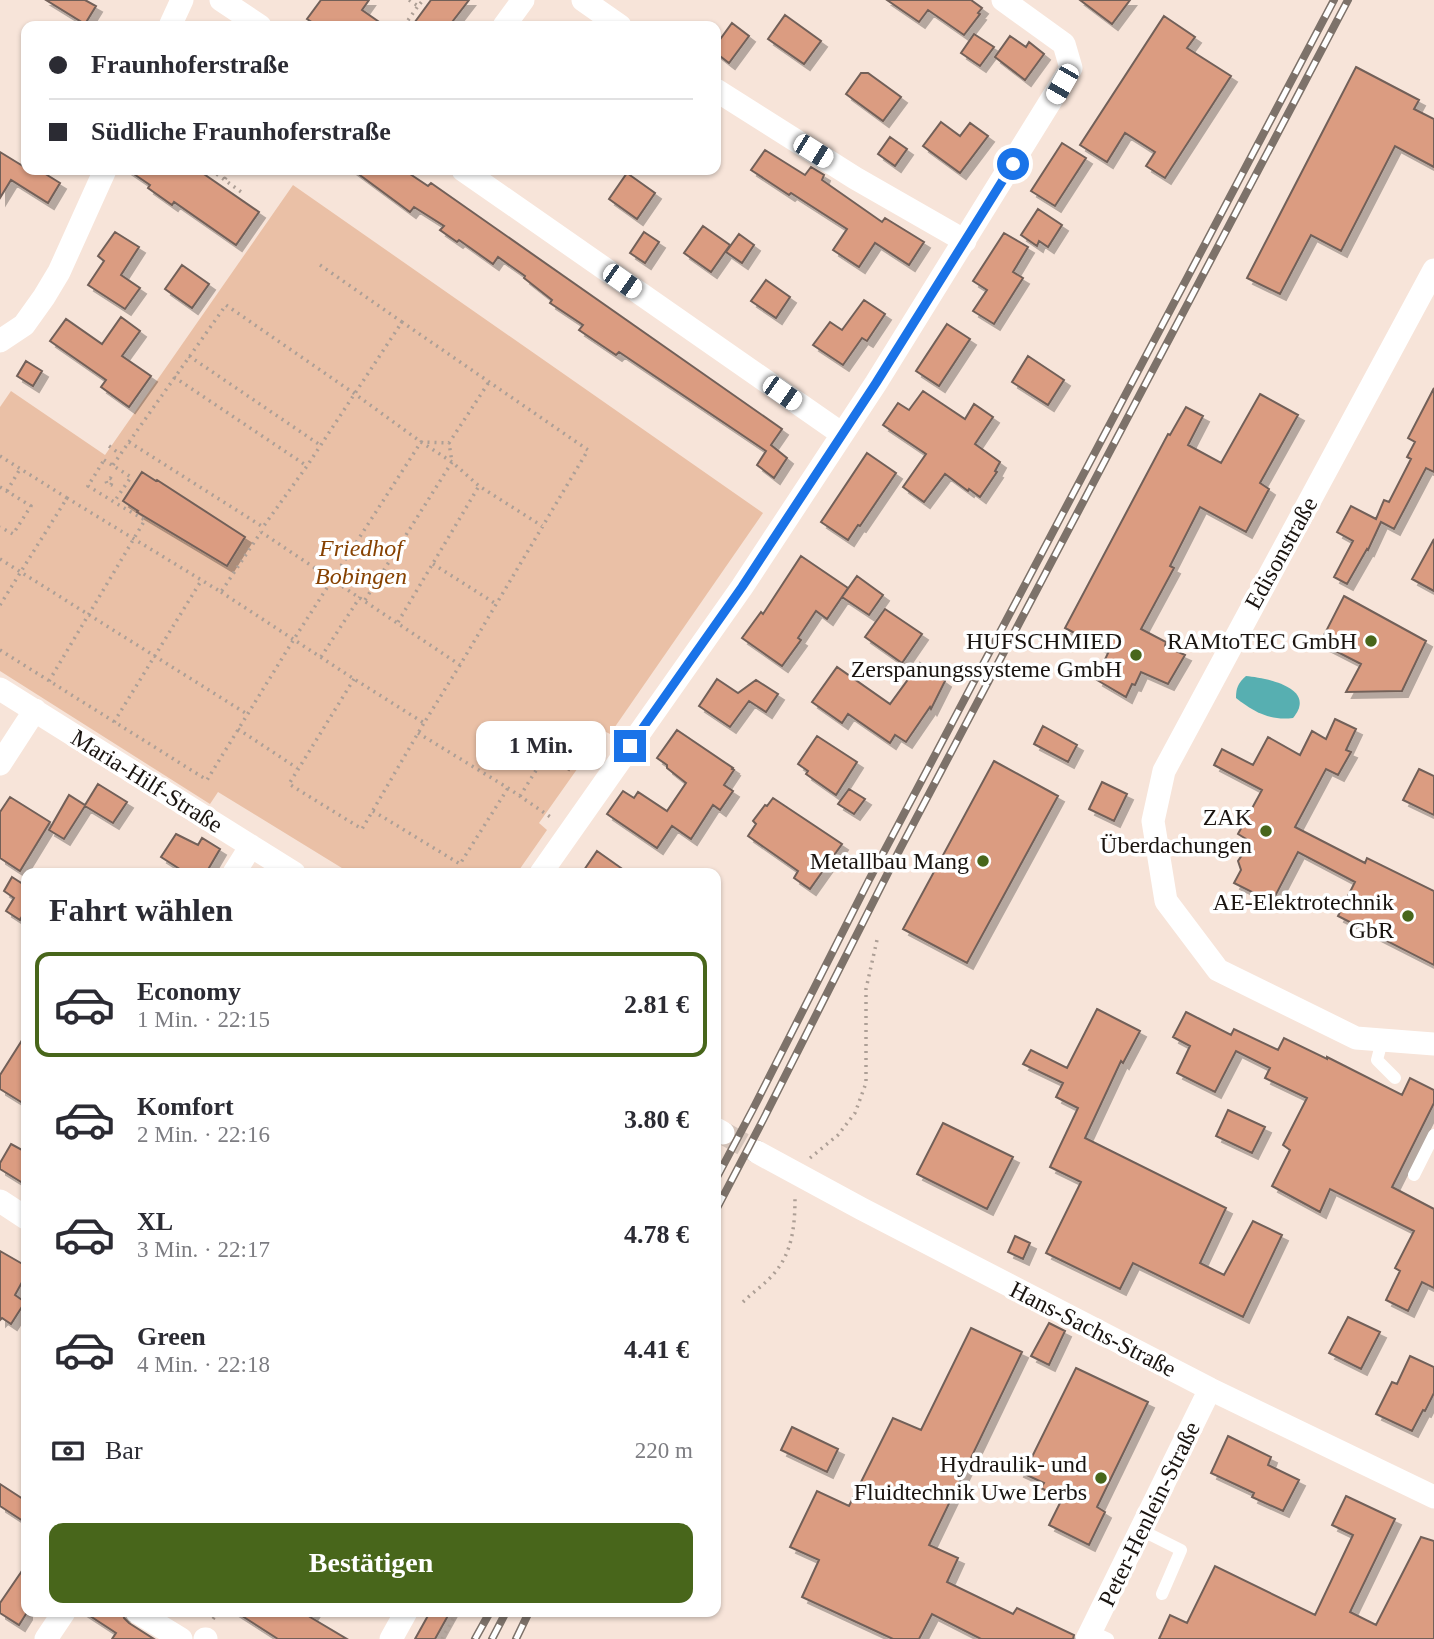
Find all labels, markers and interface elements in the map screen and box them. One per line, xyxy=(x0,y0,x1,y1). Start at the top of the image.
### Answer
text: Fraunhoferstraße xyxy=(91,50,289,79)
car xyxy=(1043,61,1082,107)
text: Südliche Fraunhoferstraße xyxy=(91,117,391,146)
car xyxy=(790,131,837,171)
route start xyxy=(997,148,1029,180)
car xyxy=(599,260,646,302)
car xyxy=(759,372,806,414)
street label: Edisonstraße xyxy=(1240,492,1322,614)
park label: Friedhof Bobingen xyxy=(315,535,407,589)
place label: HUFSCHMIED Zerspanungssysteme GmbH xyxy=(851,628,1122,682)
place label: RAMtoTEC GmbH xyxy=(1167,628,1357,654)
marker: RAMtoTEC GmbH xyxy=(1363,633,1379,649)
marker: HUFSCHMIED Zerspanungssysteme GmbH xyxy=(1128,647,1144,663)
callout: 1 Min. xyxy=(476,722,606,770)
street label: Maria-Hilf-Straße xyxy=(67,724,227,838)
route end xyxy=(614,730,646,762)
text: 1 Min. xyxy=(509,733,573,758)
place label: ZAK Überdachungen xyxy=(1100,804,1253,858)
marker: ZAK Überdachungen xyxy=(1258,823,1274,839)
place label: Metallbau Mang xyxy=(810,848,969,874)
marker: Metallbau Mang xyxy=(975,853,991,869)
place label: AE-Elektrotechnik GbR xyxy=(1213,889,1394,943)
text: Fahrt wählen xyxy=(49,892,233,928)
marker: AE-Elektrotechnik GbR xyxy=(1400,908,1416,924)
icon: car xyxy=(53,973,116,1036)
text: Economy xyxy=(137,977,241,1006)
text: 2.81 € xyxy=(624,990,689,1019)
text: 1 Min. · 22:15 xyxy=(137,1007,270,1032)
icon: car xyxy=(53,1088,116,1151)
text: Komfort xyxy=(137,1092,234,1121)
text: 3.80 € xyxy=(624,1105,689,1134)
text: 2 Min. · 22:16 xyxy=(137,1122,270,1147)
icon: car xyxy=(53,1203,116,1266)
text: XL xyxy=(137,1207,173,1236)
text: 4.78 € xyxy=(624,1220,689,1249)
text: 3 Min. · 22:17 xyxy=(137,1237,270,1262)
street label: Hans-Sachs-Straße xyxy=(1006,1276,1180,1382)
icon: car xyxy=(53,1318,116,1381)
text: Green xyxy=(137,1322,206,1351)
text: 4.41 € xyxy=(624,1335,689,1364)
text: 4 Min. · 22:18 xyxy=(137,1352,270,1377)
street label: Peter-Henlein-Straße xyxy=(1093,1417,1205,1611)
icon: cash xyxy=(49,1432,87,1470)
text: Bar xyxy=(105,1436,143,1465)
text: 220 m xyxy=(635,1438,693,1463)
place label: Hydraulik- und Fluidtechnik Uwe Lerbs xyxy=(854,1451,1087,1505)
marker: Hydraulik- und Fluidtechnik Uwe Lerbs xyxy=(1093,1470,1109,1486)
button: Bestätigen xyxy=(49,1523,693,1603)

